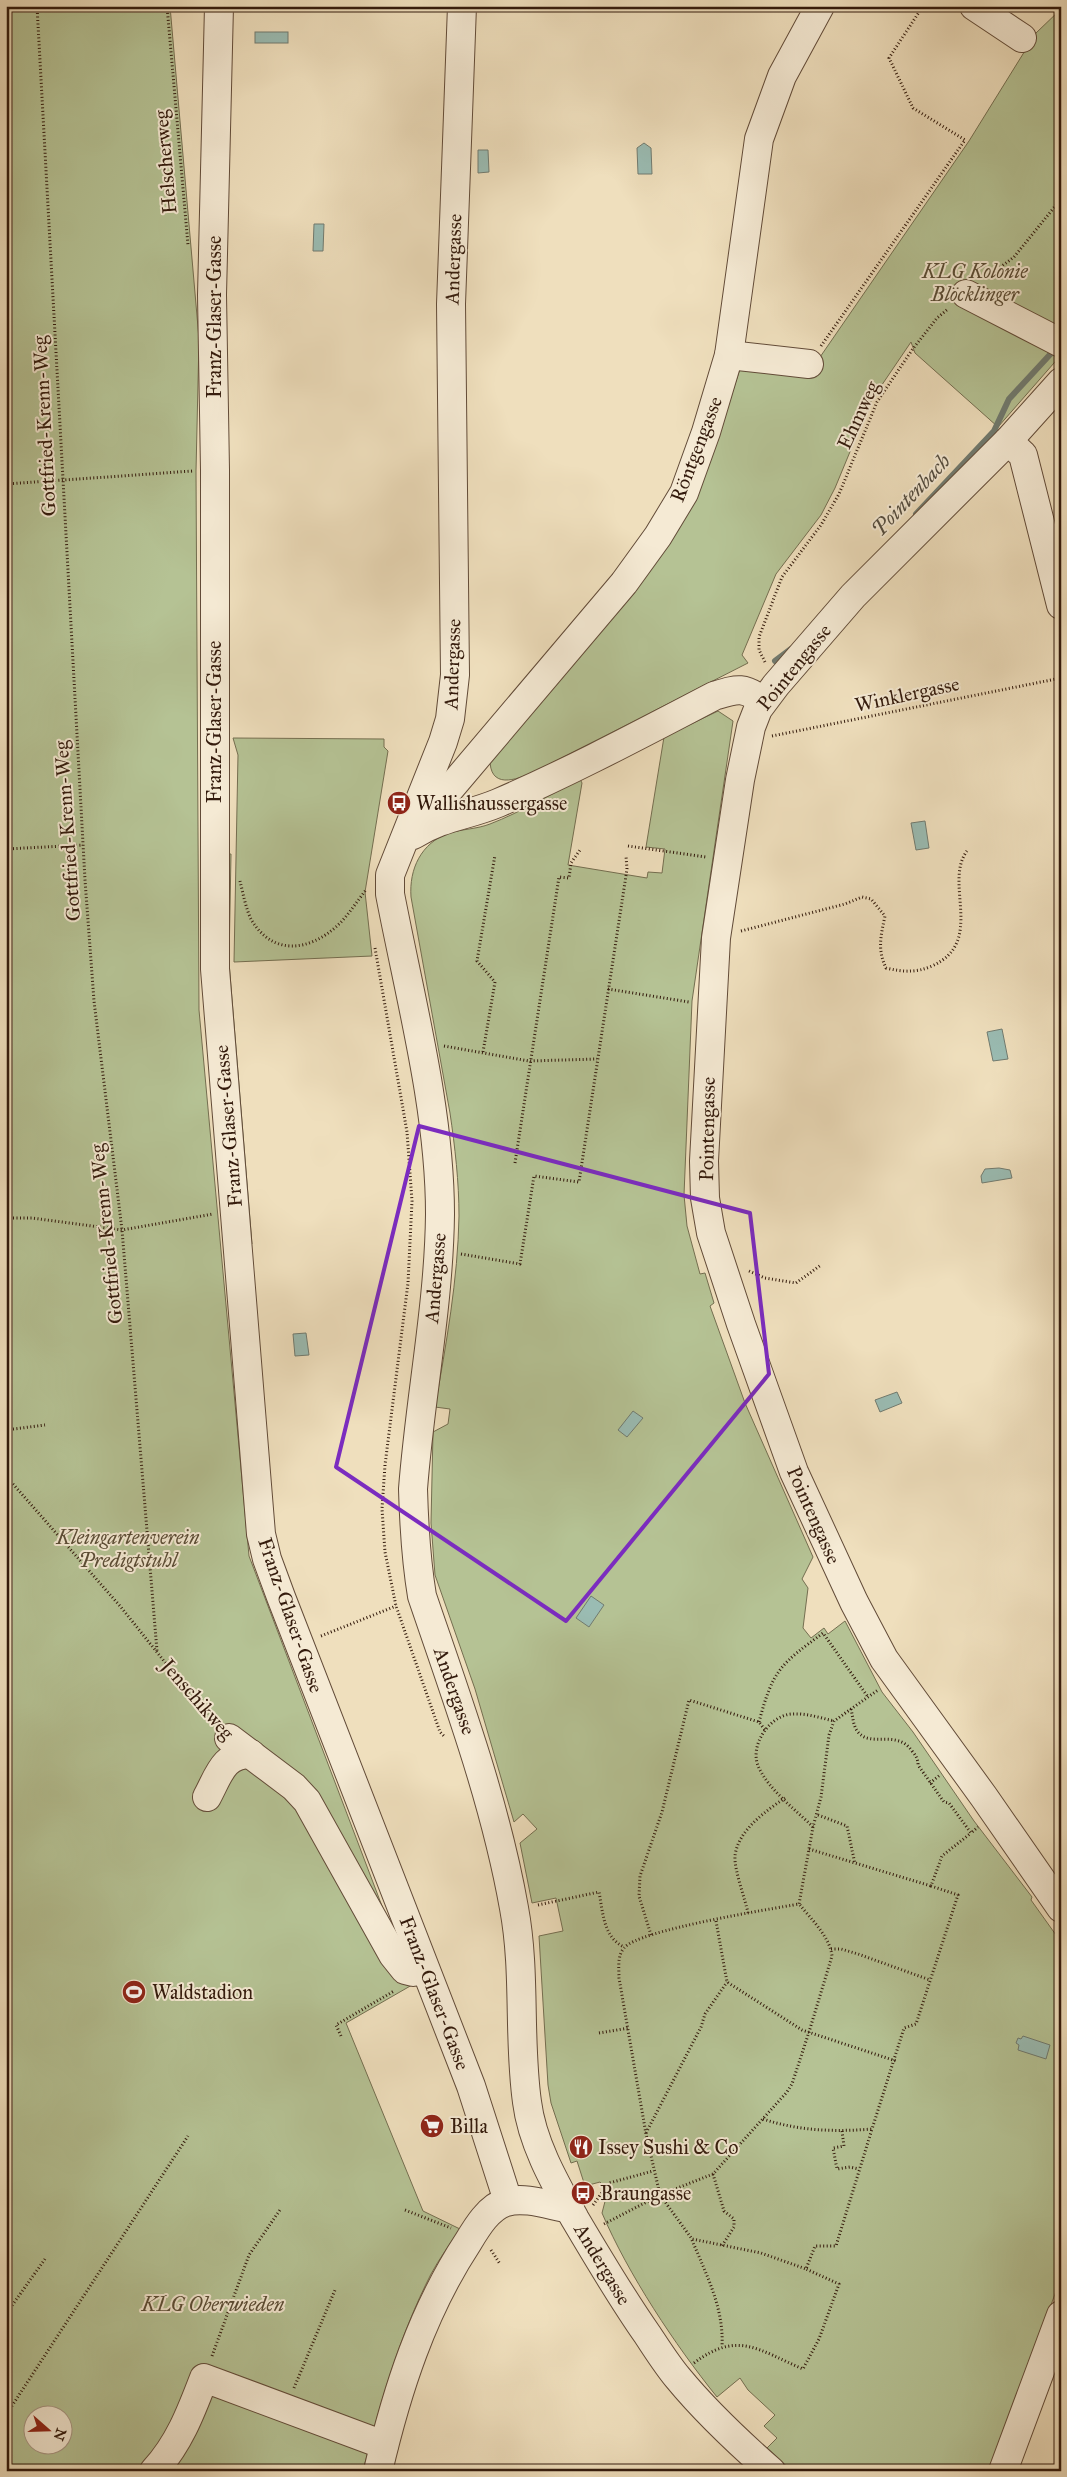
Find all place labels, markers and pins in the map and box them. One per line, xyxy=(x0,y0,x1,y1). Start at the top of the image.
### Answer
bus stop icon: Wallishaussergasse xyxy=(386,790,412,816)
place label: Wallishaussergasse xyxy=(416,791,567,816)
sports icon: Waldstadion xyxy=(121,1979,147,2005)
place label: Waldstadion xyxy=(152,1980,253,2004)
supermarket icon: Billa xyxy=(419,2113,445,2139)
place label: Billa xyxy=(450,2114,488,2138)
restaurant icon: Issey Sushi & Co xyxy=(568,2134,594,2160)
place label: Issey Sushi & Co xyxy=(598,2135,738,2159)
bus stop icon: Braungasse xyxy=(570,2180,596,2206)
place label: Braungasse xyxy=(600,2181,691,2206)

